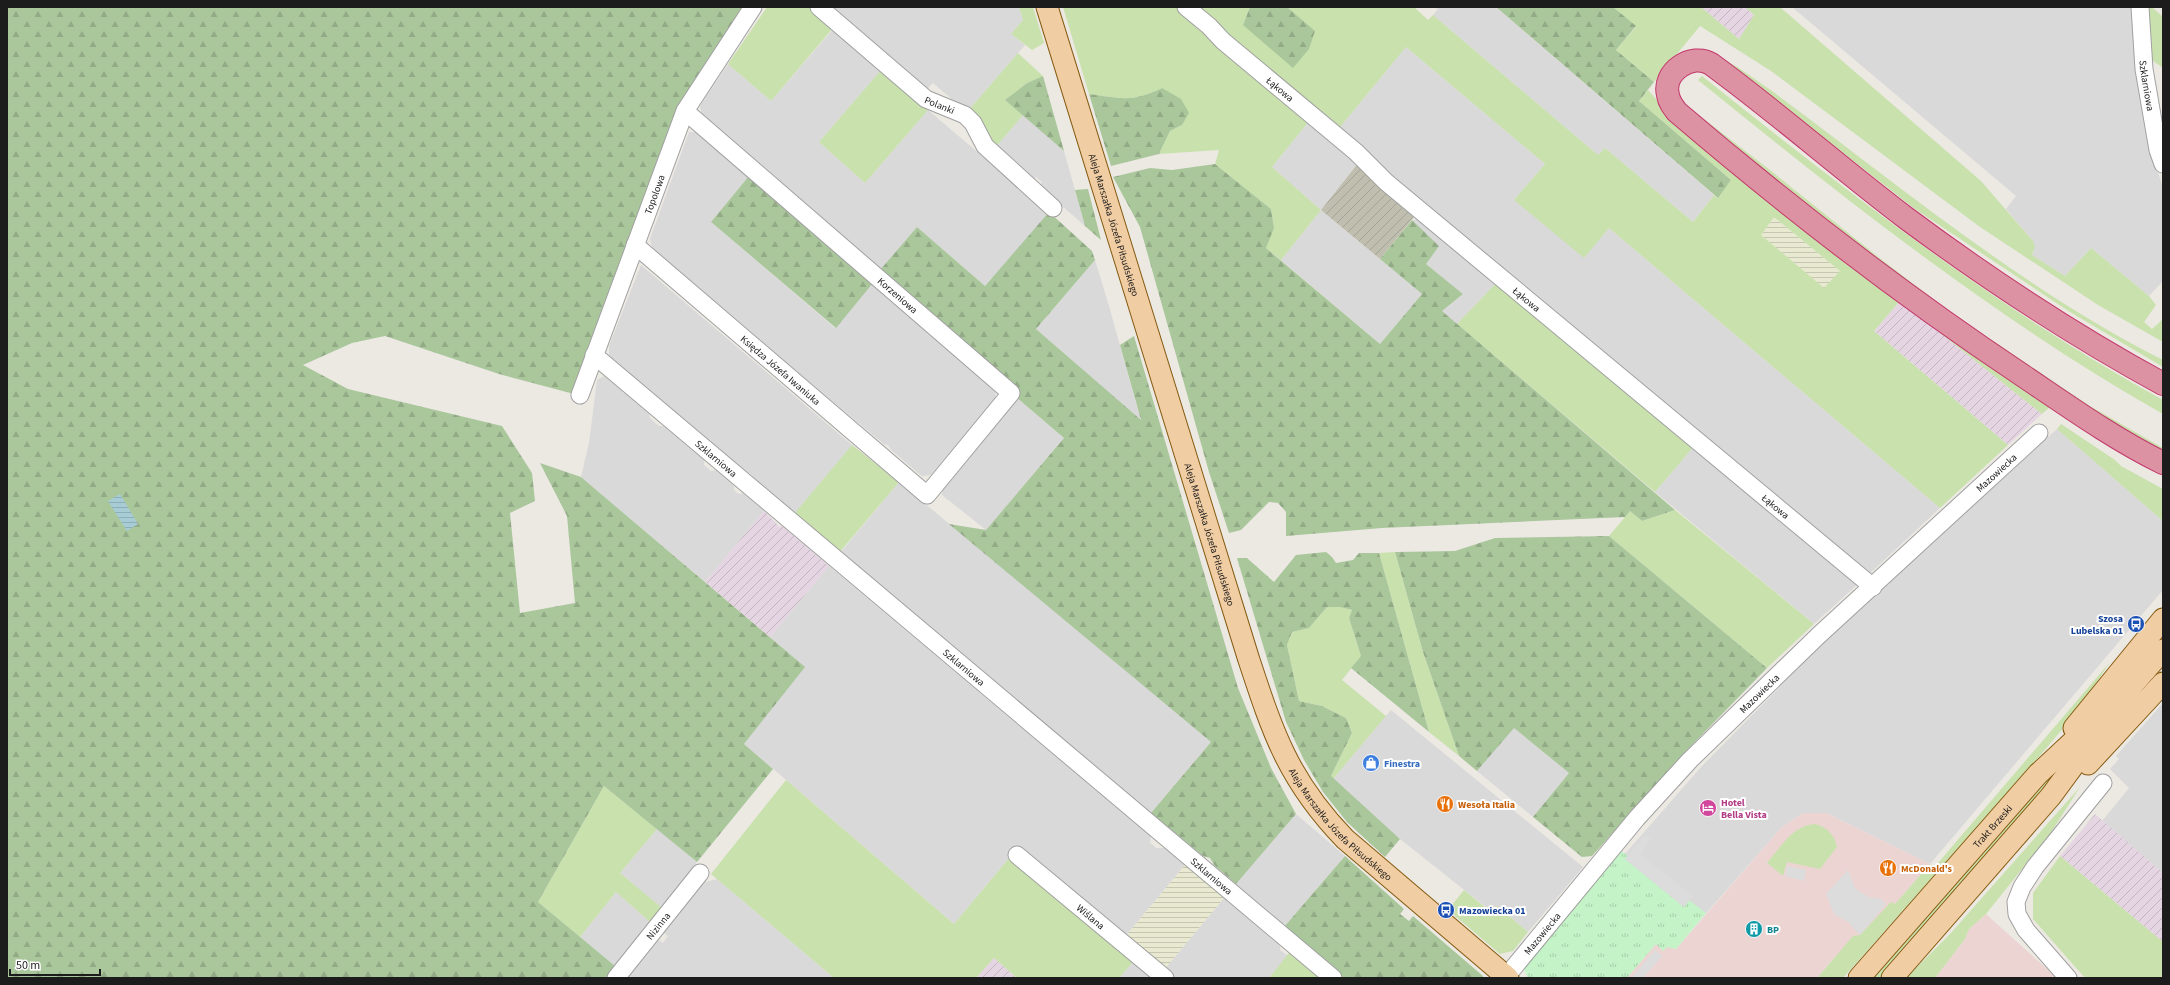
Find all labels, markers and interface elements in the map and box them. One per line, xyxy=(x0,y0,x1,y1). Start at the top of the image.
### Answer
street label: Szklarniowa xyxy=(2135,60,2157,112)
street label: Łąkowa xyxy=(1262,73,1297,105)
street label: Polanki xyxy=(922,93,957,118)
street label: Aleja Marszałka Józefa Piłsudskiego xyxy=(1085,152,1142,298)
street label: Topolowa xyxy=(641,173,669,216)
street label: Korzeniowa xyxy=(874,274,920,317)
street label: Łąkowa xyxy=(1508,283,1543,316)
street label: Księdza Józefa Iwaniuka xyxy=(737,332,823,409)
street label: Szklarniowa xyxy=(692,437,740,481)
street label: Mazowiecka xyxy=(1973,451,2020,496)
street label: Aleja Marszałka Józefa Piłsudskiego xyxy=(1180,462,1238,608)
street label: Łąkowa xyxy=(1757,491,1792,523)
place label: Szosa Lubelska 01 xyxy=(2071,612,2123,638)
bus stop icon: Szosa Lubelska 01 xyxy=(2126,614,2146,634)
street label: Szklarniowa xyxy=(939,646,987,690)
street label: Mazowiecka xyxy=(1736,671,1783,717)
shop icon: Finestra xyxy=(1361,753,1381,773)
place label: Finestra xyxy=(1384,757,1420,771)
street label: Aleja Marszałka Józefa Piłsudskiego xyxy=(1285,766,1395,884)
restaurant icon: Wesoła Italia xyxy=(1435,794,1455,814)
place label: Hotel Bella Vista xyxy=(1721,796,1767,822)
place label: Wesoła Italia xyxy=(1458,798,1515,812)
hotel icon: Hotel Bella Vista xyxy=(1698,798,1718,818)
street label: Trakt Brzeski xyxy=(1970,802,2016,852)
street label: Szklarniowa xyxy=(1187,855,1235,898)
restaurant icon: McDonald's xyxy=(1878,858,1898,878)
place label: McDonald's xyxy=(1901,862,1953,876)
bus stop icon: Mazowiecka 01 xyxy=(1436,900,1456,920)
street label: Wiślana xyxy=(1073,901,1107,933)
place label: Mazowiecka 01 xyxy=(1459,904,1525,918)
street label: Nizinna xyxy=(643,910,674,943)
street label: Mazowiecka xyxy=(1521,910,1564,958)
building icon: BP xyxy=(1744,919,1764,939)
place label: BP xyxy=(1767,923,1779,937)
scale bar xyxy=(10,951,100,977)
text: 50 m xyxy=(16,957,40,974)

